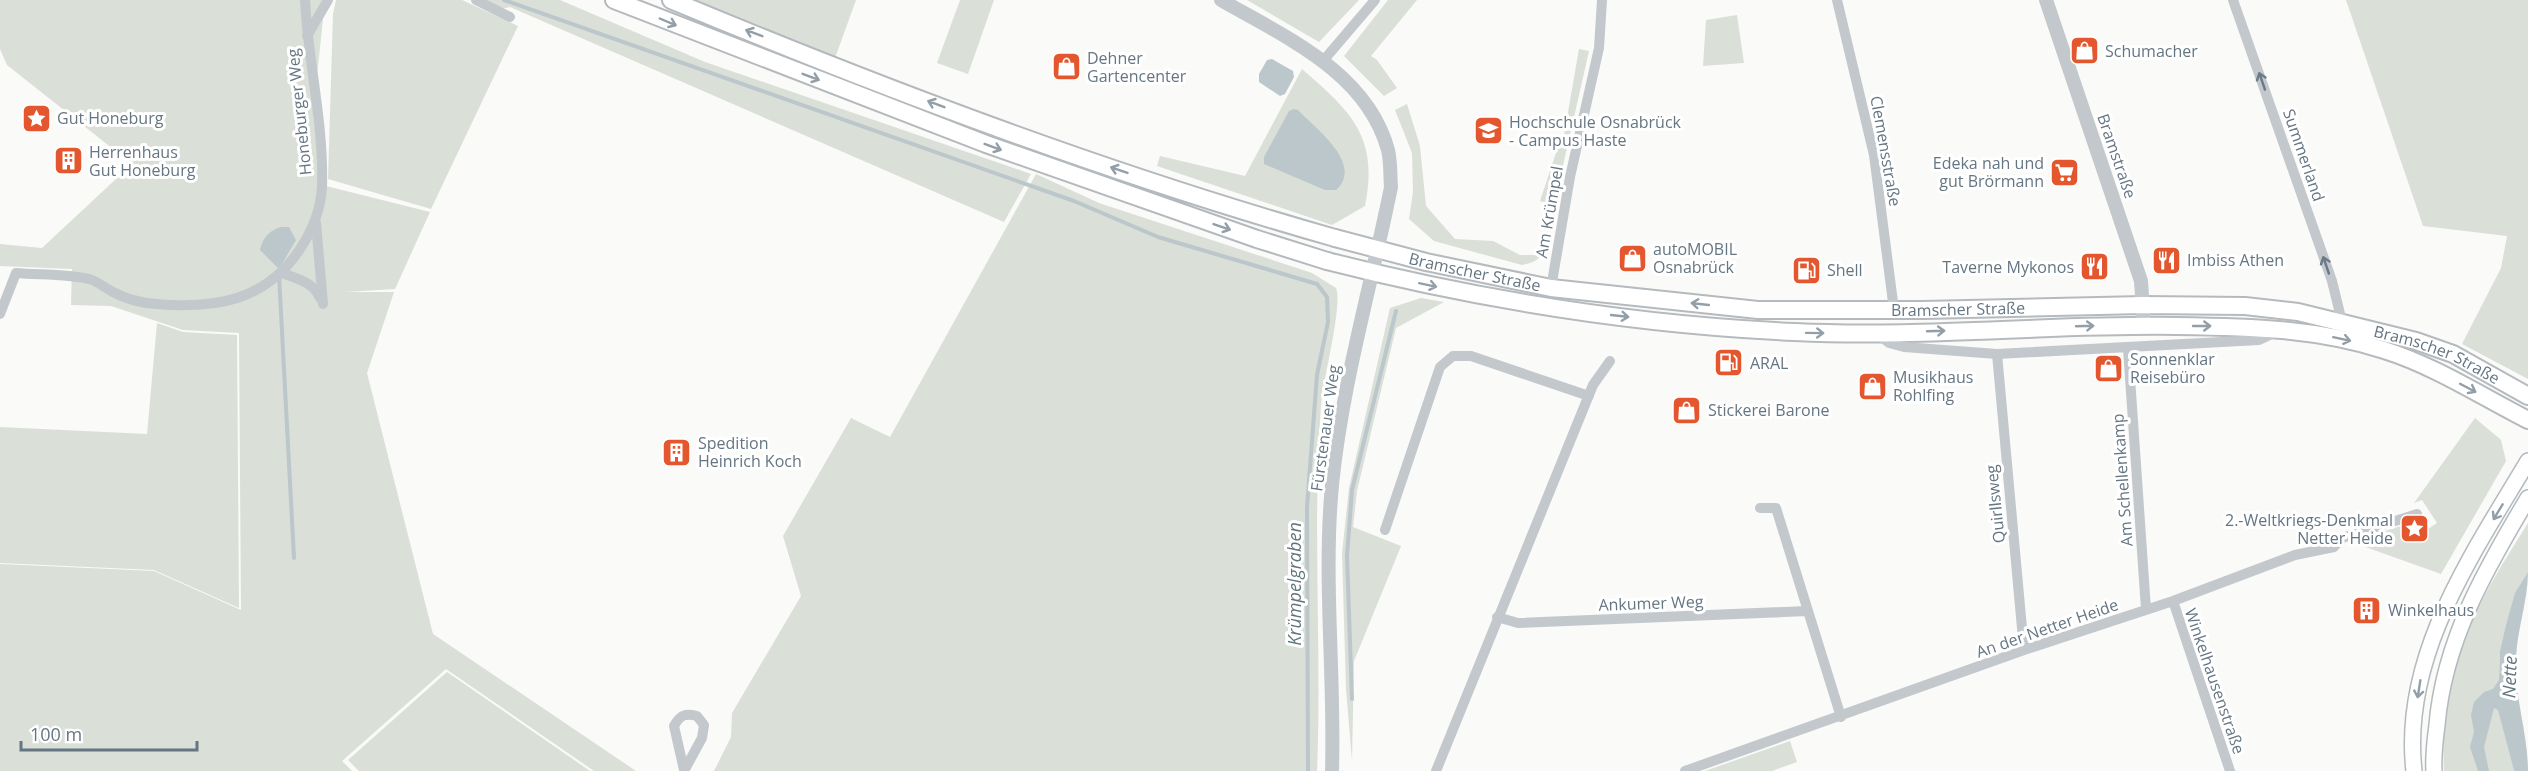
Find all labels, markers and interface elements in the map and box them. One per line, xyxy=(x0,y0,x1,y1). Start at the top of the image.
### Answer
one-way arrow xyxy=(659,17,677,28)
one-way arrow xyxy=(745,27,764,38)
shop icon: Schumacher xyxy=(2068,35,2100,67)
place label: Schumacher xyxy=(2105,40,2198,62)
street label: Honeburger Weg xyxy=(281,47,317,176)
place label: Dehner Gartencenter xyxy=(1087,47,1187,87)
shop icon: Dehner Gartencenter xyxy=(1050,51,1082,83)
one-way arrow xyxy=(801,72,820,83)
one-way arrow xyxy=(2256,72,2267,91)
street label: Clemensstraße xyxy=(1865,94,1907,208)
one-way arrow xyxy=(927,98,945,109)
place icon: Gut Honeburg xyxy=(20,102,52,134)
street label: Summerland xyxy=(2278,106,2330,204)
place label: Gut Honeburg xyxy=(57,107,164,129)
place label: Hochschule Osnabrück - Campus Haste xyxy=(1509,111,1682,151)
street label: Bramstraße xyxy=(2092,111,2142,201)
school or university icon: Hochschule Osnabrück - Campus Haste xyxy=(1472,115,1504,147)
place label: Herrenhaus Gut Honeburg xyxy=(89,141,196,181)
one-way arrow xyxy=(984,142,1002,153)
building icon: Herrenhaus Gut Honeburg xyxy=(52,145,84,177)
place label: Edeka nah und gut Brörmann xyxy=(1933,152,2044,192)
supermarket icon: Edeka nah und gut Brörmann xyxy=(2049,156,2081,188)
one-way arrow xyxy=(1110,163,1129,174)
street label: Am Krümpel xyxy=(1530,164,1568,260)
one-way arrow xyxy=(1212,223,1231,234)
place label: autoMOBIL Osnabrück xyxy=(1653,238,1737,278)
shop icon: autoMOBIL Osnabrück xyxy=(1616,242,1648,274)
restaurant icon: Imbiss Athen xyxy=(2150,244,2182,276)
street label: Bramscher Straße xyxy=(1407,247,1543,297)
place label: Imbiss Athen xyxy=(2187,249,2284,271)
restaurant icon: Taverne Mykonos xyxy=(2079,251,2111,283)
fuel station icon: Shell xyxy=(1790,254,1822,286)
place label: Taverne Mykonos xyxy=(1942,256,2074,278)
one-way arrow xyxy=(2320,256,2331,275)
place label: Shell xyxy=(1827,259,1863,281)
one-way arrow xyxy=(1418,280,1437,292)
street label: Bramscher Straße xyxy=(1891,297,2025,321)
one-way arrow xyxy=(1690,298,1710,309)
one-way arrow xyxy=(1610,311,1630,322)
one-way arrow xyxy=(2192,320,2212,332)
street label: Bramscher Straße xyxy=(2372,320,2504,389)
one-way arrow xyxy=(2075,321,2095,332)
one-way arrow xyxy=(1926,326,1946,337)
one-way arrow xyxy=(1804,327,1824,339)
one-way arrow xyxy=(2332,334,2351,346)
fuel station icon: ARAL xyxy=(1713,347,1745,379)
place label: Sonnenklar Reisebüro xyxy=(2130,348,2215,388)
place label: ARAL xyxy=(1750,352,1788,374)
shop icon: Sonnenklar Reisebüro xyxy=(2093,352,2125,384)
street label: Fürstenauer Weg xyxy=(1305,363,1345,493)
place label: Musikhaus Rohlfing xyxy=(1893,366,1973,406)
shop icon: Musikhaus Rohlfing xyxy=(1856,370,1888,402)
one-way arrow xyxy=(2458,383,2476,394)
shop icon: Stickerei Barone xyxy=(1671,394,1703,426)
place label: Stickerei Barone xyxy=(1708,399,1829,421)
street label: Am Schellenkamp xyxy=(2106,413,2138,547)
place label: Spedition Heinrich Koch xyxy=(698,432,802,472)
building icon: Spedition Heinrich Koch xyxy=(661,436,693,468)
street label: Quirllsweg xyxy=(1980,463,2010,544)
one-way arrow xyxy=(2491,503,2503,520)
place label: 2.-Weltkriegs-Denkmal Netter Heide xyxy=(2225,509,2393,549)
place icon: 2.-Weltkriegs-Denkmal Netter Heide xyxy=(2398,513,2430,545)
water label: Krümpelgraben xyxy=(1282,522,1306,646)
street label: Ankumer Weg xyxy=(1598,590,1704,616)
street label: An der Netter Heide xyxy=(1973,593,2121,663)
building icon: Winkelhaus xyxy=(2351,594,2383,626)
place label: Winkelhaus xyxy=(2388,599,2474,621)
street label: Winkelhausenstraße xyxy=(2180,605,2250,757)
water label: Nette xyxy=(2496,655,2522,699)
one-way arrow xyxy=(2413,678,2424,698)
scale bar xyxy=(21,714,196,752)
text: 100 m xyxy=(30,722,82,746)

